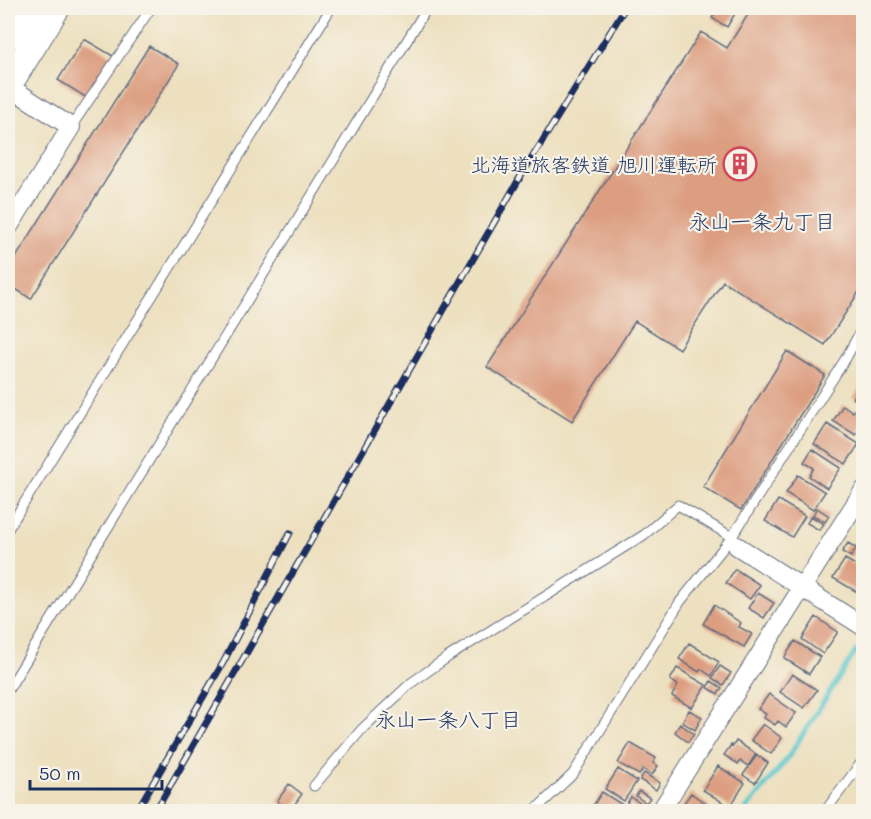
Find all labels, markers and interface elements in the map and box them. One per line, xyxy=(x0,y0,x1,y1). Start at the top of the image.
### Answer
building icon: 北海道旅客鉄道 旭川運転所 xyxy=(722,146,758,182)
place label: 北海道旅客鉄道 旭川運転所 xyxy=(471,151,717,177)
district label: 永山一条九丁目 xyxy=(689,207,836,234)
district label: 永山一条八丁目 xyxy=(375,705,522,732)
scale bar xyxy=(30,753,162,791)
text: 50 m xyxy=(39,761,81,785)

